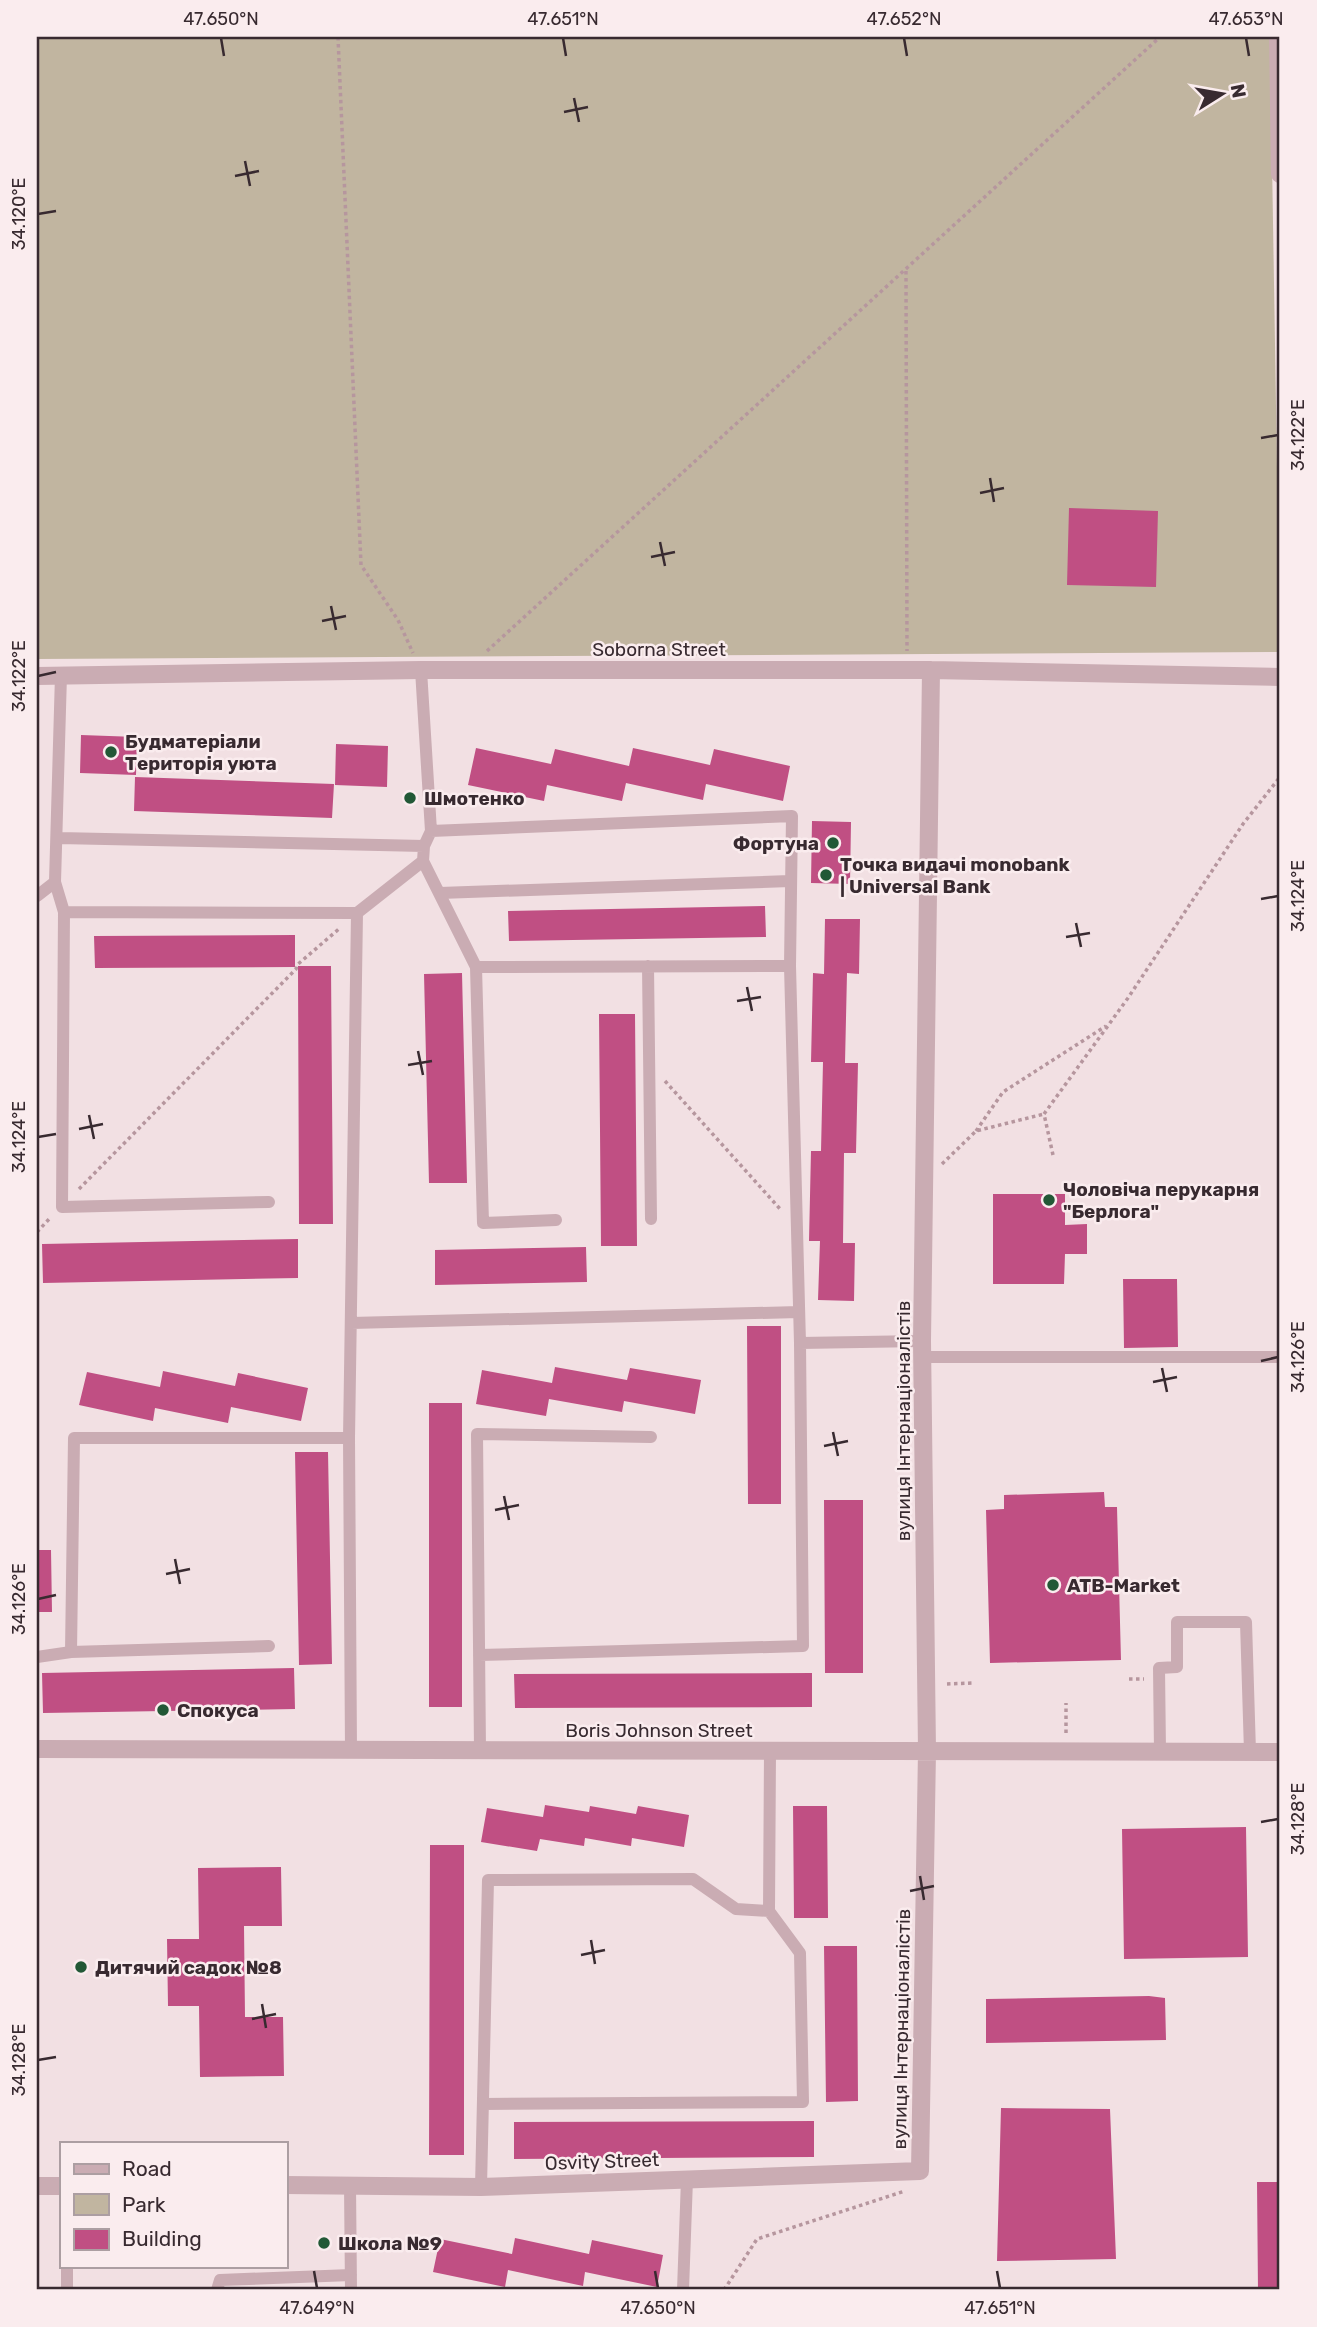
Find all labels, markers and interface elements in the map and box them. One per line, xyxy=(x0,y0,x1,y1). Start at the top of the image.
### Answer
text: 47.650°N xyxy=(183,8,259,30)
text: 47.651°N xyxy=(527,8,599,30)
text: 47.652°N xyxy=(867,8,941,30)
text: 47.653°N xyxy=(1208,8,1284,30)
north arrow xyxy=(1188,60,1258,130)
text: N xyxy=(1226,82,1251,100)
text: 34.120°E xyxy=(8,178,30,250)
text: 34.122°E xyxy=(1287,399,1309,471)
street label: Soborna Street xyxy=(592,638,726,661)
text: 34.122°E xyxy=(8,640,30,712)
place label: Будматеріали Територія уюта xyxy=(125,730,277,775)
marker: Будматеріали Територія уюта xyxy=(103,744,119,760)
place label: Шмотенко xyxy=(424,787,525,810)
marker: Шмотенко xyxy=(402,790,418,806)
place label: Фортуна xyxy=(733,832,819,855)
marker: Фортуна xyxy=(825,835,841,851)
place label: Точка видачі monobank | Universal Bank xyxy=(840,853,1070,898)
text: 34.124°E xyxy=(1287,860,1309,932)
marker: Точка видачі monobank | Universal Bank xyxy=(818,867,834,883)
text: 34.124°E xyxy=(8,1101,30,1173)
place label: Чоловіча перукарня "Берлога" xyxy=(1063,1178,1259,1223)
marker: Чоловіча перукарня "Берлога" xyxy=(1041,1192,1057,1208)
street label: вулиця Інтернаціоналістів xyxy=(892,1301,915,1541)
text: 34.126°E xyxy=(1287,1321,1309,1393)
text: 34.126°E xyxy=(8,1563,30,1635)
place label: ATB-Market xyxy=(1067,1574,1180,1597)
marker: ATB-Market xyxy=(1045,1577,1061,1593)
place label: Спокуса xyxy=(177,1699,259,1722)
marker: Спокуса xyxy=(155,1702,171,1718)
street label: Boris Johnson Street xyxy=(565,1719,753,1742)
text: 34.128°E xyxy=(1287,1783,1309,1855)
street label: вулиця Інтернаціоналістів xyxy=(888,1908,915,2150)
place label: Дитячий садок №8 xyxy=(95,1956,282,1979)
marker: Дитячий садок №8 xyxy=(73,1959,89,1975)
text: 34.128°E xyxy=(8,2024,30,2096)
legend xyxy=(60,2142,287,2268)
street label: Osvity Street xyxy=(544,2148,660,2175)
text: Road xyxy=(122,2156,172,2181)
text: Park xyxy=(122,2192,166,2217)
text: Building xyxy=(122,2226,202,2251)
place label: Школа №9 xyxy=(338,2232,442,2255)
marker: Школа №9 xyxy=(316,2235,332,2251)
text: 47.649°N xyxy=(279,2297,355,2319)
text: 47.650°N xyxy=(620,2297,696,2319)
text: 47.651°N xyxy=(964,2297,1036,2319)

